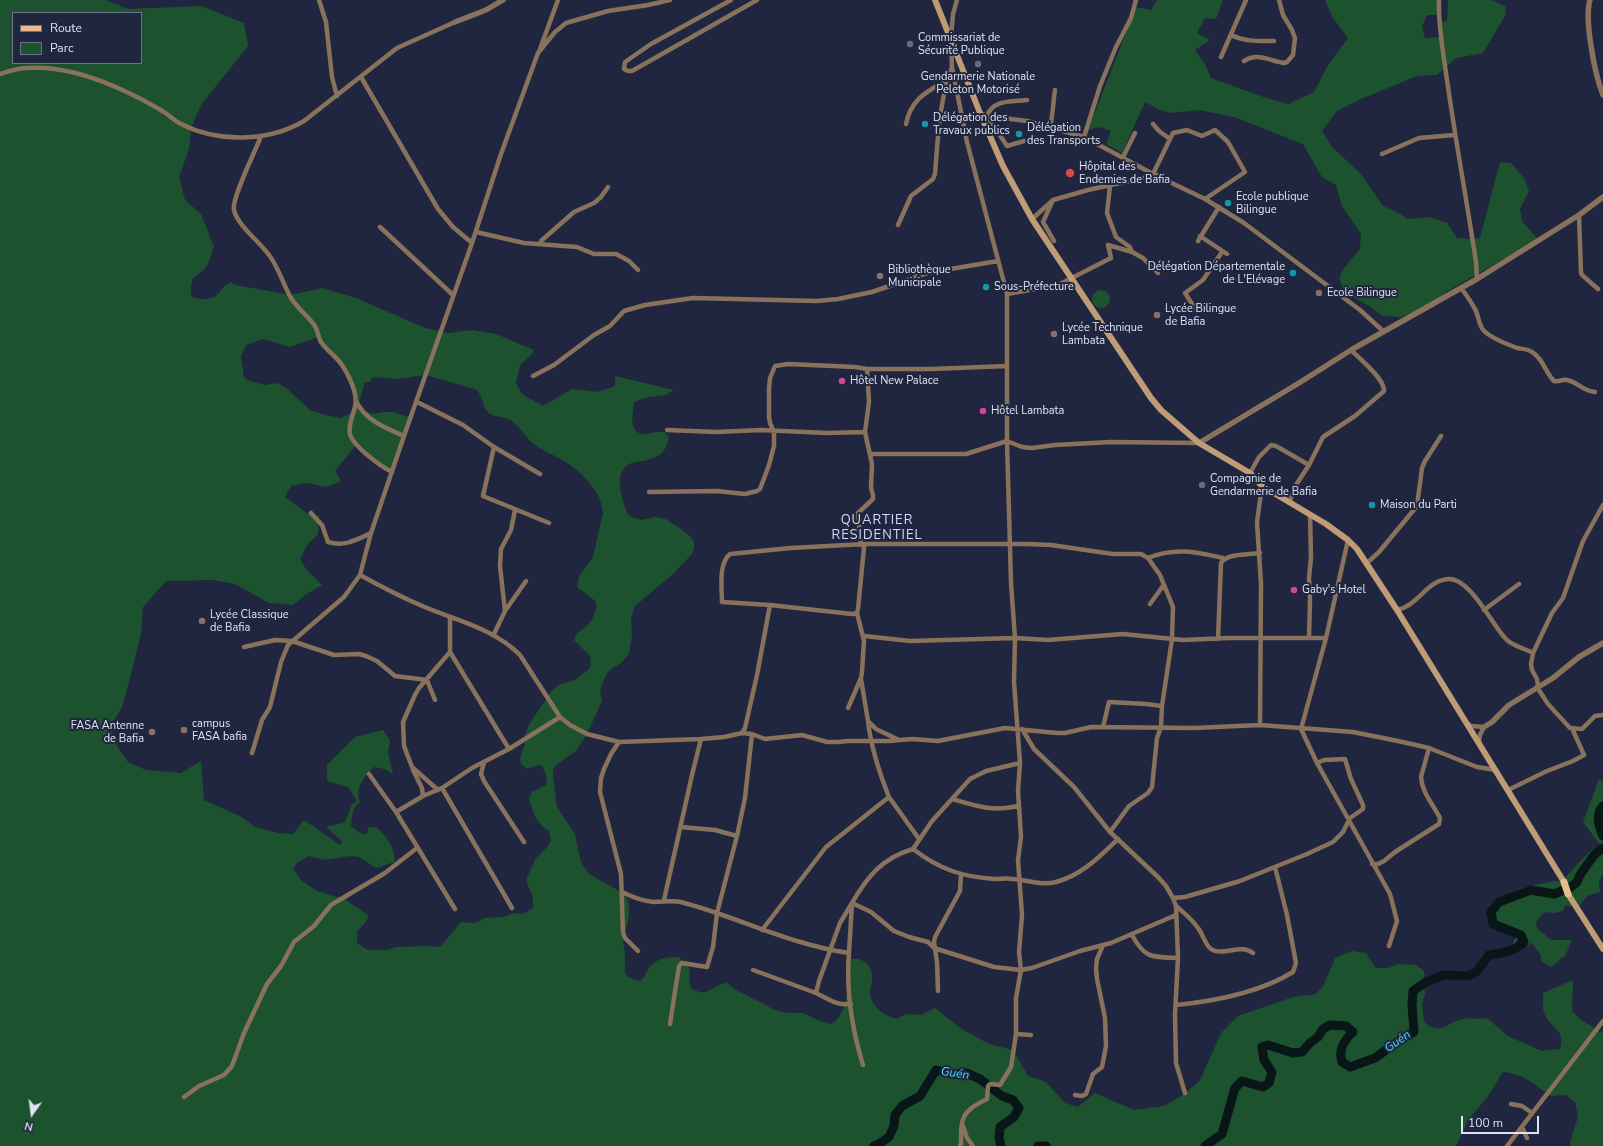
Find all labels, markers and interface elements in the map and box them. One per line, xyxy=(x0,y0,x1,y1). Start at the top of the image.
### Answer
legend xyxy=(12,12,142,64)
text: Route xyxy=(50,20,82,36)
place label: Commissariat de Sécurité Publique xyxy=(918,31,1005,57)
marker: Commissariat de Sécurité Publique xyxy=(905,39,915,49)
text: Parc xyxy=(50,40,73,56)
marker: Gendarmerie Nationale Peleton Motorisé xyxy=(973,59,983,69)
place label: Gendarmerie Nationale Peleton Motorisé xyxy=(921,70,1035,96)
place label: Délégation des Travaux publics xyxy=(933,111,1010,137)
marker: Délégation des Travaux publics xyxy=(920,119,930,129)
place label: Délégation des Transports xyxy=(1027,121,1100,147)
marker: Délégation des Transports xyxy=(1014,129,1024,139)
place label: Hôpital des Endemies de Bafia xyxy=(1079,160,1170,186)
marker: Hôpital des Endemies de Bafia xyxy=(1064,167,1076,179)
place label: Ecole publique Bilingue xyxy=(1236,190,1309,216)
marker: Ecole publique Bilingue xyxy=(1223,198,1233,208)
place label: Délégation Départementale de L'Elévage xyxy=(1148,260,1285,286)
place label: Bibliothèque Municipale xyxy=(888,263,951,289)
marker: Délégation Départementale de L'Elévage xyxy=(1288,268,1298,278)
marker: Bibliothèque Municipale xyxy=(875,271,885,281)
place label: Sous-Préfecture xyxy=(994,280,1074,294)
marker: Sous-Préfecture xyxy=(981,282,991,292)
place label: Ecole Bilingue xyxy=(1327,286,1397,300)
marker: Ecole Bilingue xyxy=(1314,288,1324,298)
place label: Lycée Bilingue de Bafia xyxy=(1165,302,1236,328)
marker: Lycée Bilingue de Bafia xyxy=(1152,310,1162,320)
place label: Lycée Technique Lambata xyxy=(1062,321,1143,347)
marker: Lycée Technique Lambata xyxy=(1049,329,1059,339)
place label: Hôtel New Palace xyxy=(850,374,939,388)
marker: Hôtel New Palace xyxy=(837,376,847,386)
place label: Hôtel Lambata xyxy=(991,404,1064,418)
marker: Hôtel Lambata xyxy=(978,406,988,416)
place label: Compagnie de Gendarmerie de Bafia xyxy=(1210,472,1317,498)
marker: Compagnie de Gendarmerie de Bafia xyxy=(1197,480,1207,490)
place label: Maison du Parti xyxy=(1380,498,1457,512)
marker: Maison du Parti xyxy=(1367,500,1377,510)
district label: QUARTIER RESIDENTIEL xyxy=(831,513,923,544)
place label: Gaby's Hotel xyxy=(1302,583,1366,597)
marker: Gaby's Hotel xyxy=(1289,585,1299,595)
place label: Lycée Classique de Bafia xyxy=(210,608,289,634)
marker: Lycée Classique de Bafia xyxy=(197,616,207,626)
place label: campus FASA bafia xyxy=(192,717,247,743)
place label: FASA Antenne de Bafia xyxy=(71,719,144,745)
marker: campus FASA bafia xyxy=(179,725,189,735)
marker: FASA Antenne de Bafia xyxy=(147,727,157,737)
water label: Guén xyxy=(1382,1028,1414,1056)
water label: Guén xyxy=(940,1065,970,1083)
north arrow xyxy=(12,1094,52,1134)
scale bar xyxy=(1463,1108,1541,1134)
text: 100 m xyxy=(1468,1115,1503,1131)
text: N xyxy=(23,1118,35,1134)

